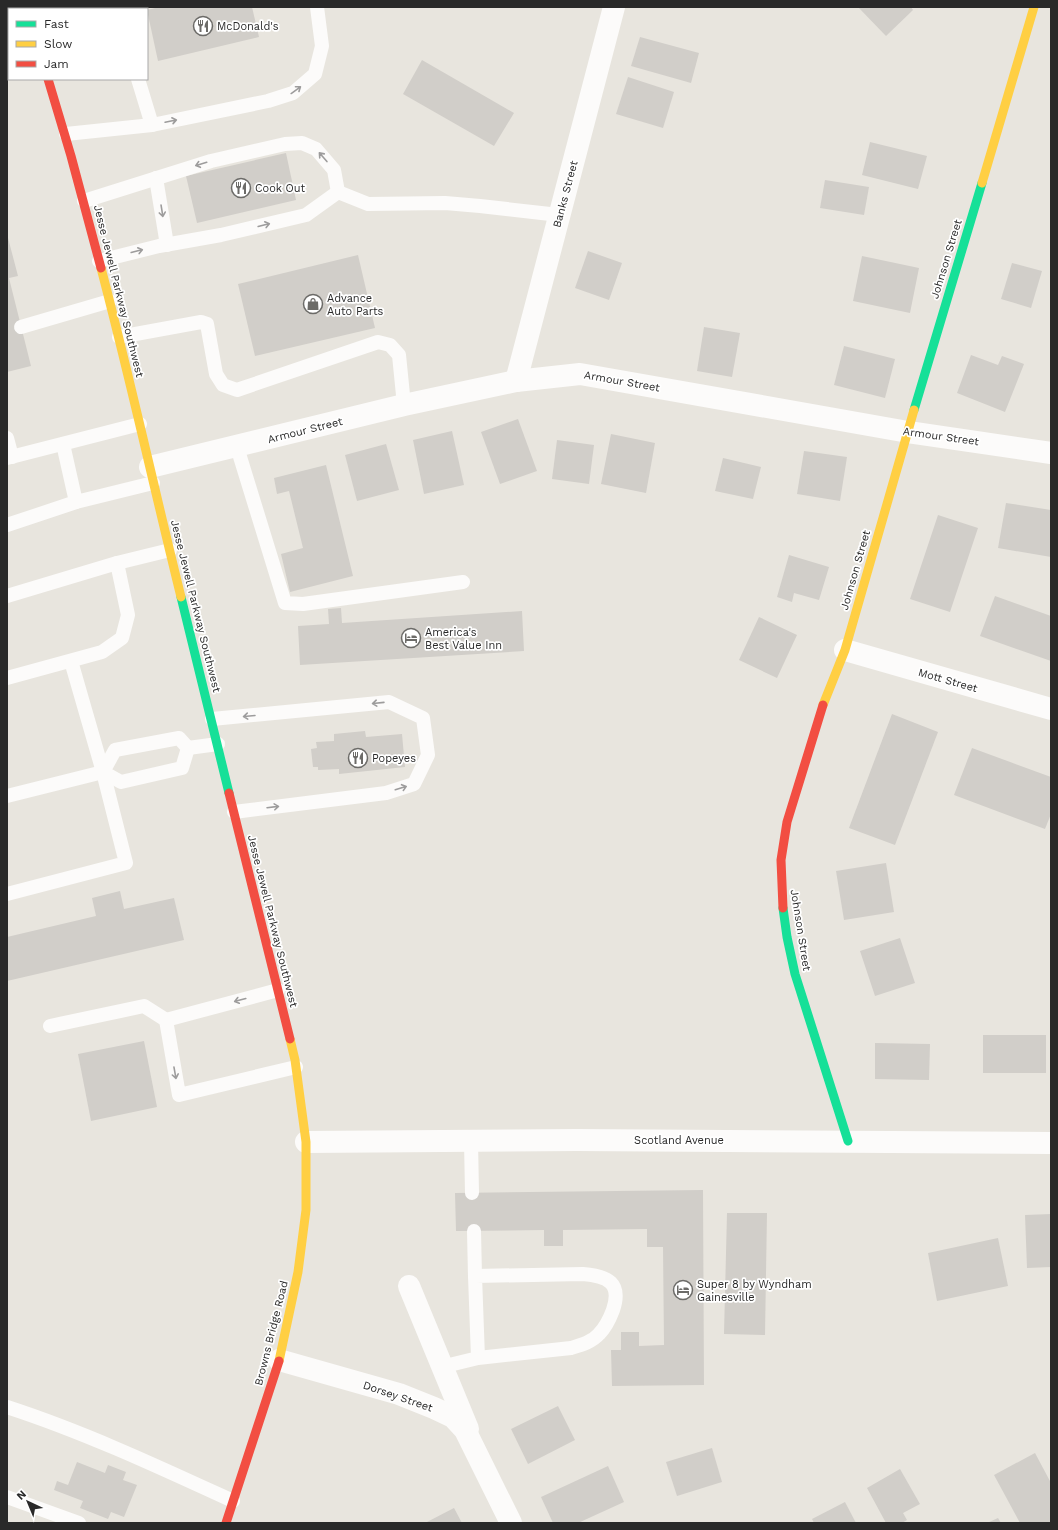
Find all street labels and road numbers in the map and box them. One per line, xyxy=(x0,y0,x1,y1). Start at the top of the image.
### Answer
street label: Banks Street xyxy=(550,159,581,229)
street label: Jesse Jewell Parkway Southwest xyxy=(91,204,146,379)
street label: Johnson Street xyxy=(928,217,965,300)
street label: Armour Street xyxy=(583,368,661,395)
street label: Armour Street xyxy=(266,415,344,446)
street label: Armour Street xyxy=(902,425,980,448)
street label: Jesse Jewell Parkway Southwest xyxy=(168,519,223,694)
street label: Johnson Street xyxy=(838,528,873,612)
street label: Mott Street xyxy=(917,666,979,695)
street label: Jesse Jewell Parkway Southwest xyxy=(245,834,300,1009)
street label: Johnson Street xyxy=(788,888,813,972)
street label: Scotland Avenue xyxy=(634,1134,724,1147)
street label: Browns Bridge Road xyxy=(252,1279,291,1387)
street label: Dorsey Street xyxy=(361,1378,435,1415)

